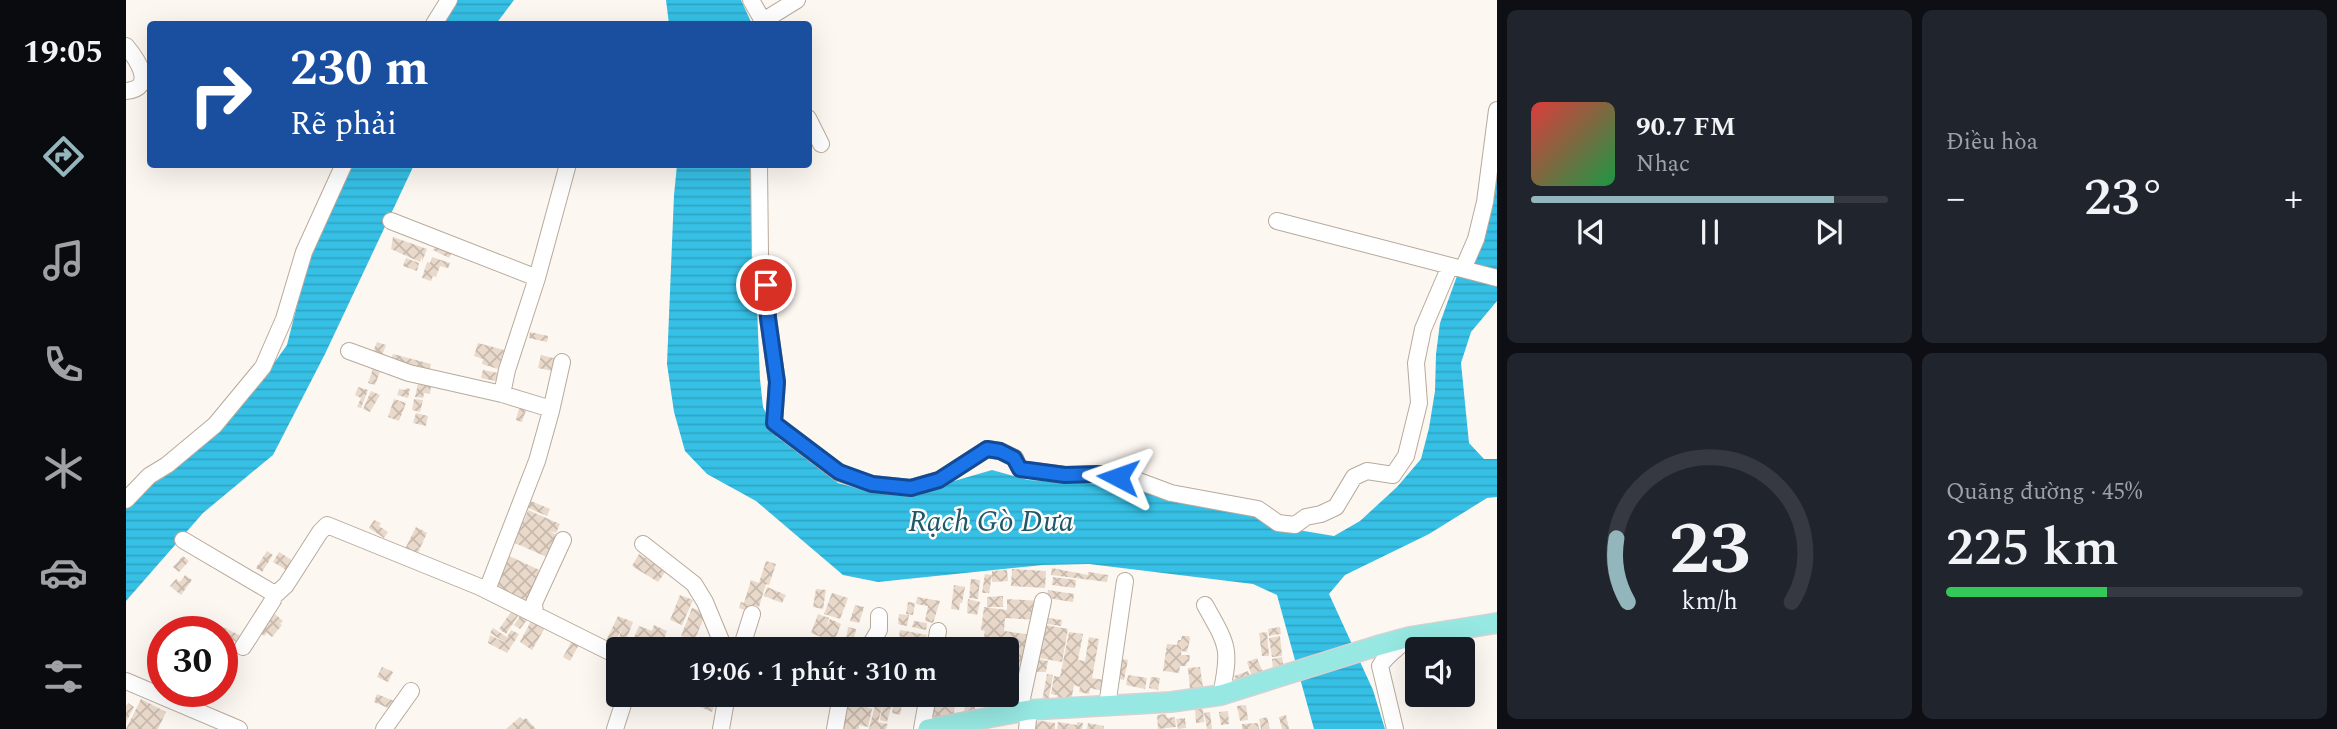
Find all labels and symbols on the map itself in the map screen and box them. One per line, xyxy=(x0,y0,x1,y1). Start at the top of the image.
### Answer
pin xyxy=(736,255,796,315)
position arrow xyxy=(1081,440,1155,514)
water label: Rạch Gò Dưa xyxy=(908,499,1074,545)
speed limit sign: 30 xyxy=(147,616,238,707)

